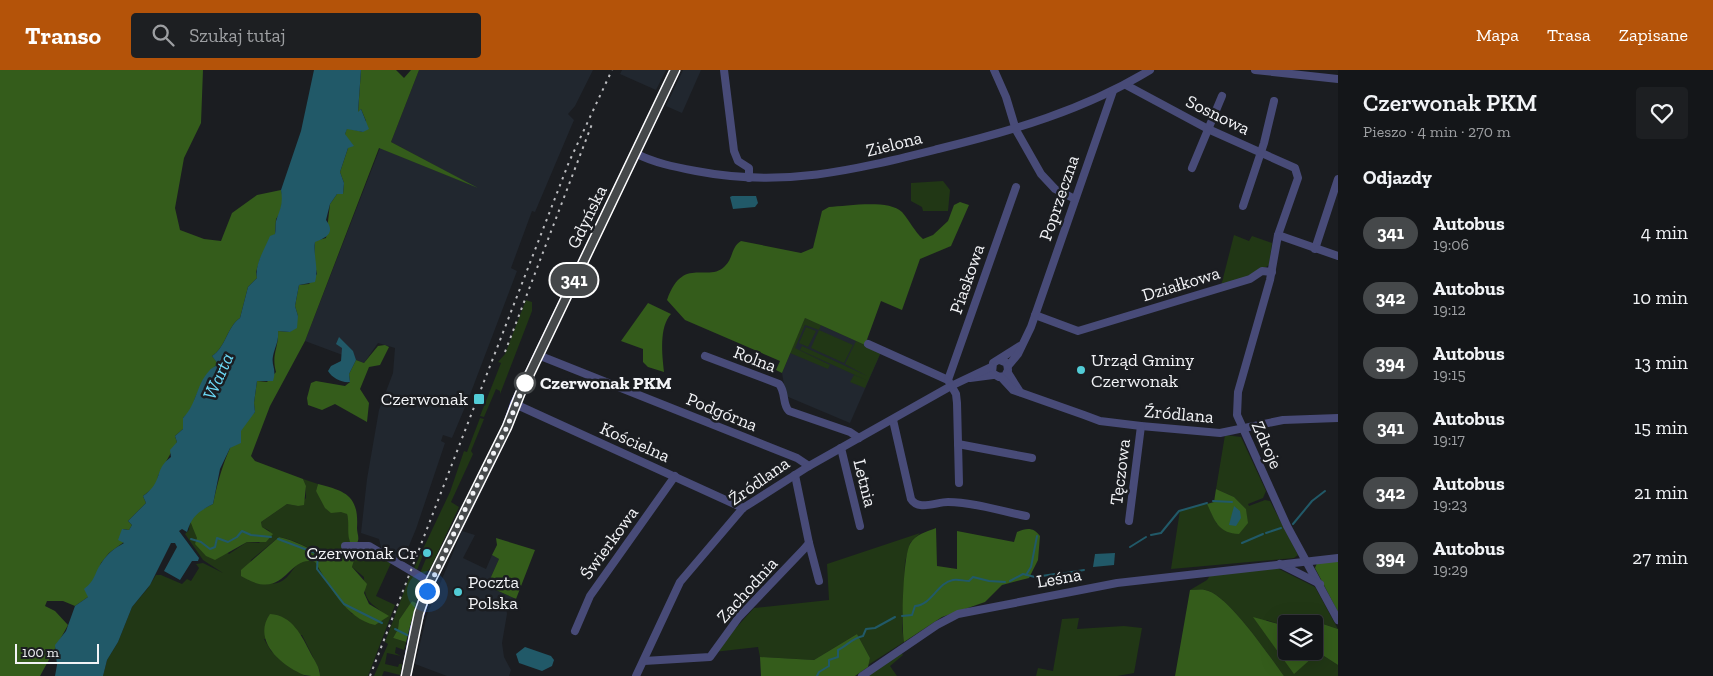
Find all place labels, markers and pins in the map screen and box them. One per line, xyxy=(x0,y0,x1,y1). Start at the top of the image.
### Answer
place label: Urząd Gminy Czerwonak xyxy=(1091,349,1195,392)
marker: Urząd Gminy Czerwonak xyxy=(1075,364,1087,376)
marker: Czerwonak PKM xyxy=(514,372,536,394)
place label: Czerwonak PKM xyxy=(540,372,672,394)
place label: Czerwonak xyxy=(381,388,469,410)
marker: Czerwonak xyxy=(472,392,486,406)
place label: Czerwonak Cr xyxy=(307,542,417,564)
marker: Czerwonak Cr xyxy=(421,547,433,559)
place label: Poczta Polska xyxy=(468,571,520,614)
marker: Poczta Polska xyxy=(452,586,464,598)

